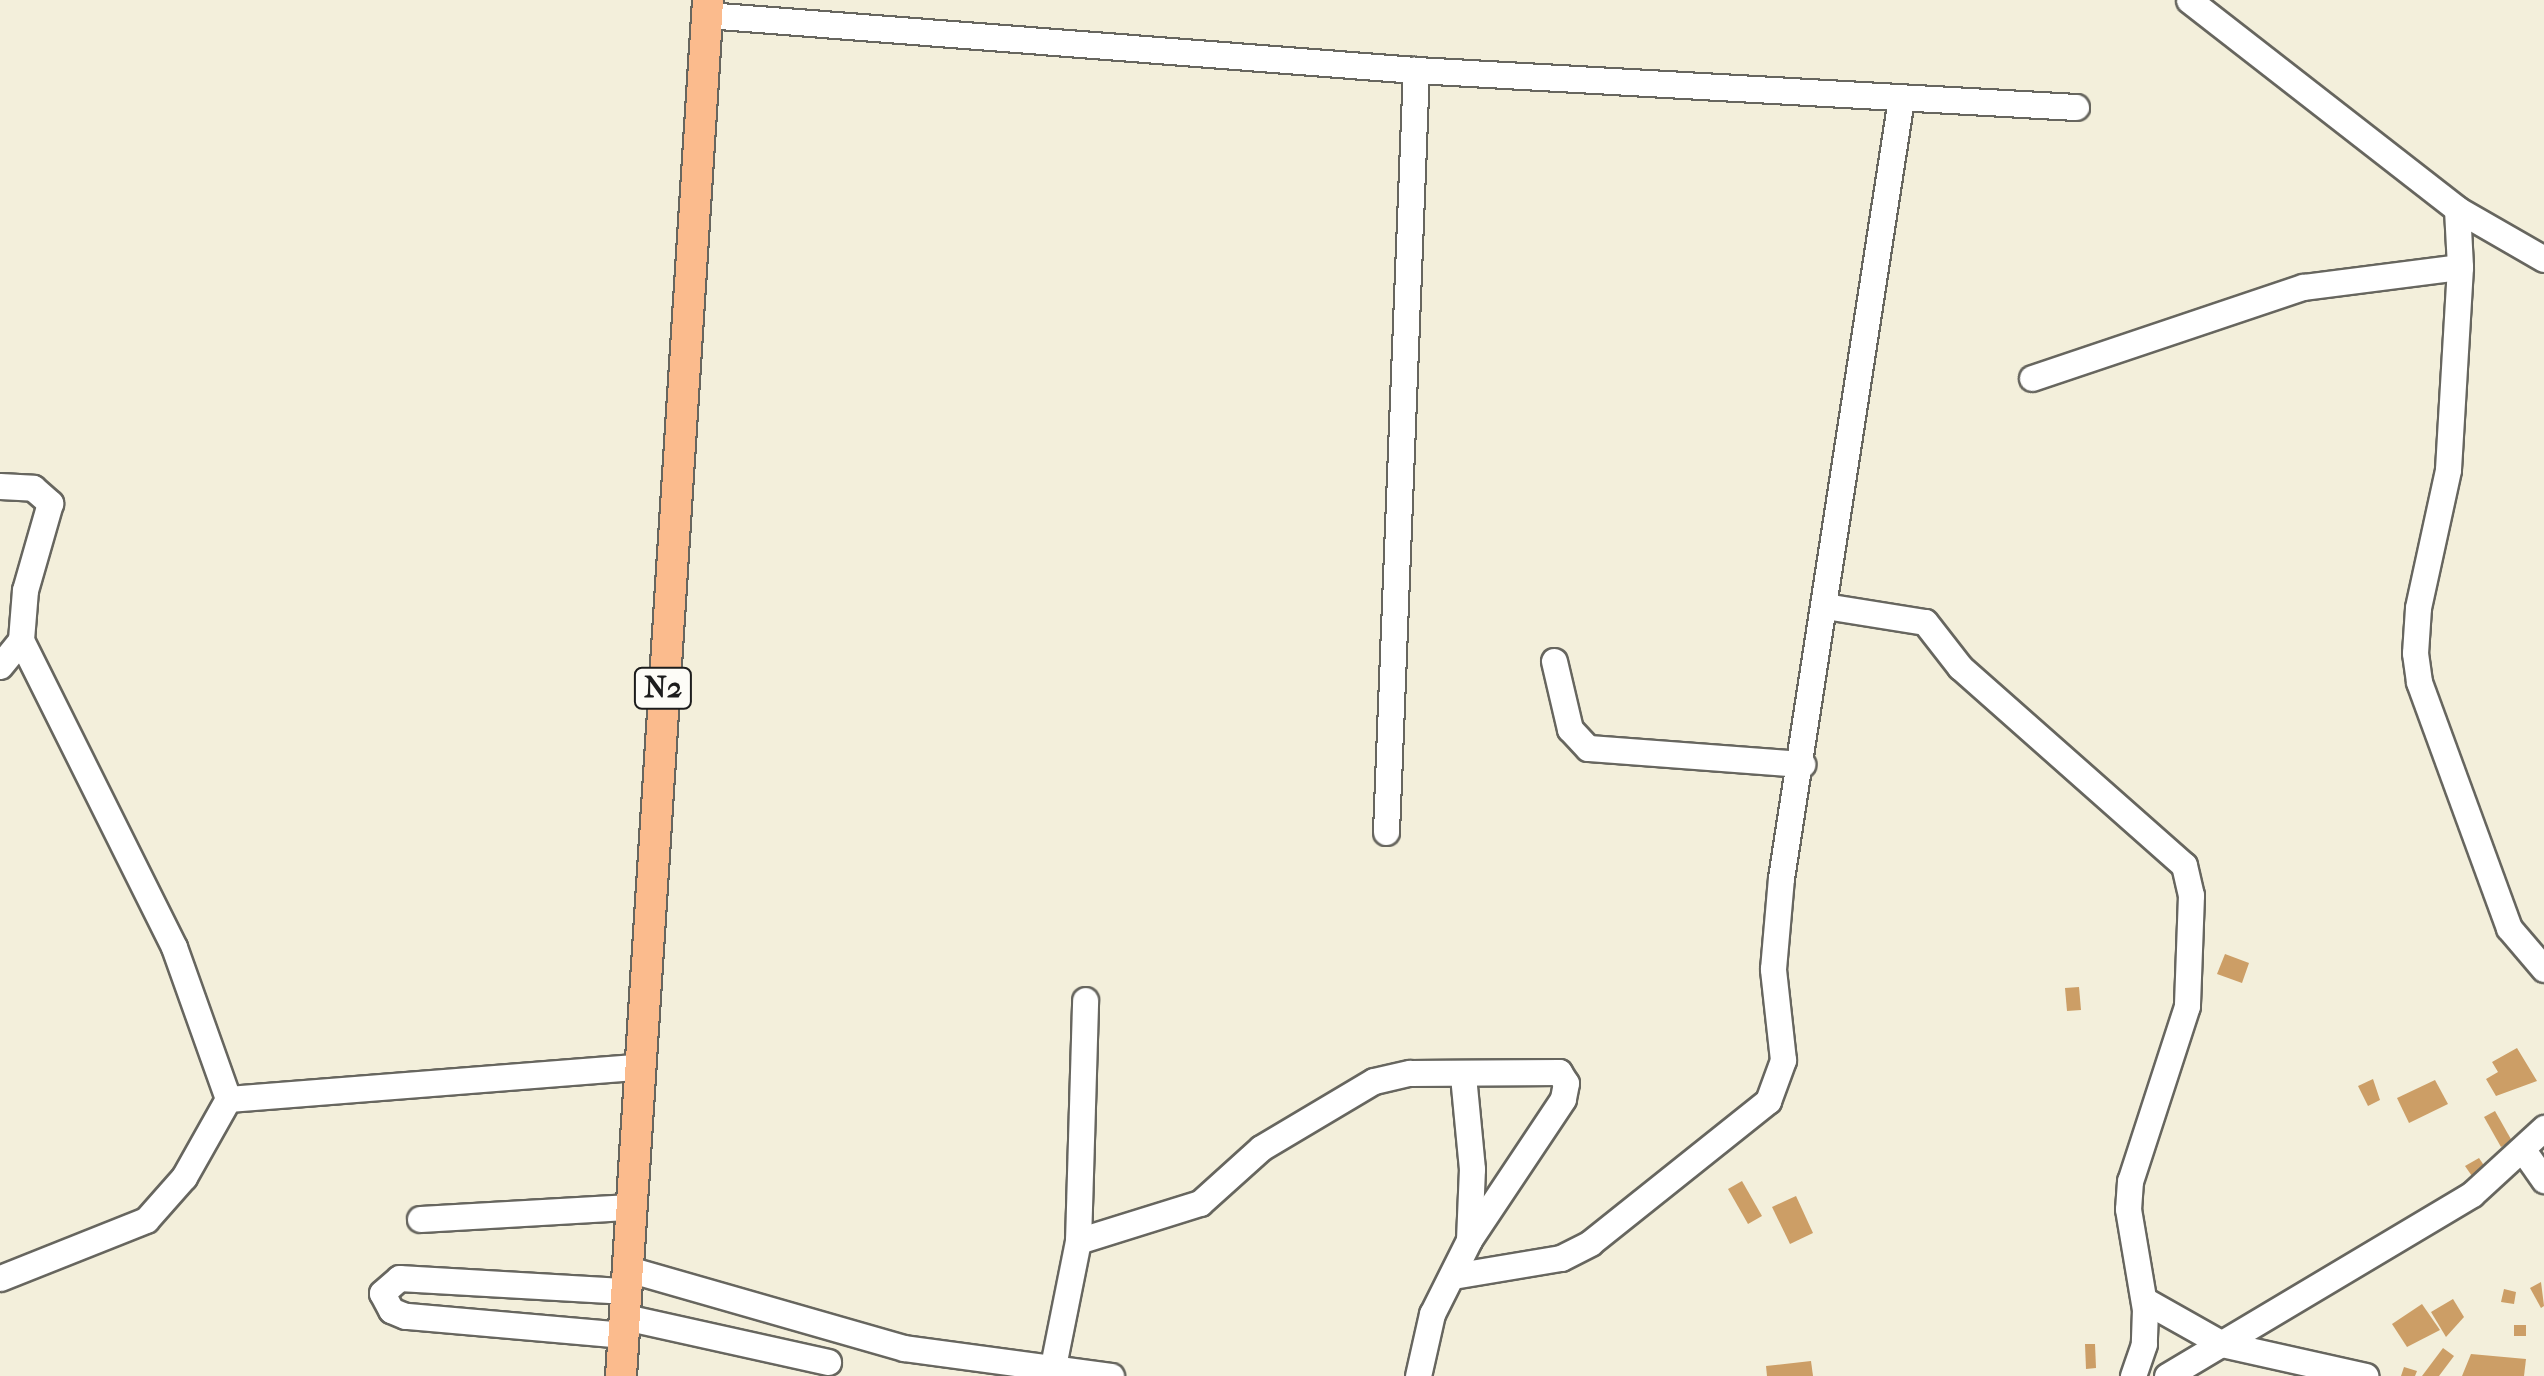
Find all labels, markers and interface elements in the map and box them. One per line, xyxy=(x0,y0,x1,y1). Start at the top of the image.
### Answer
road number: N2 xyxy=(633,663,693,713)

